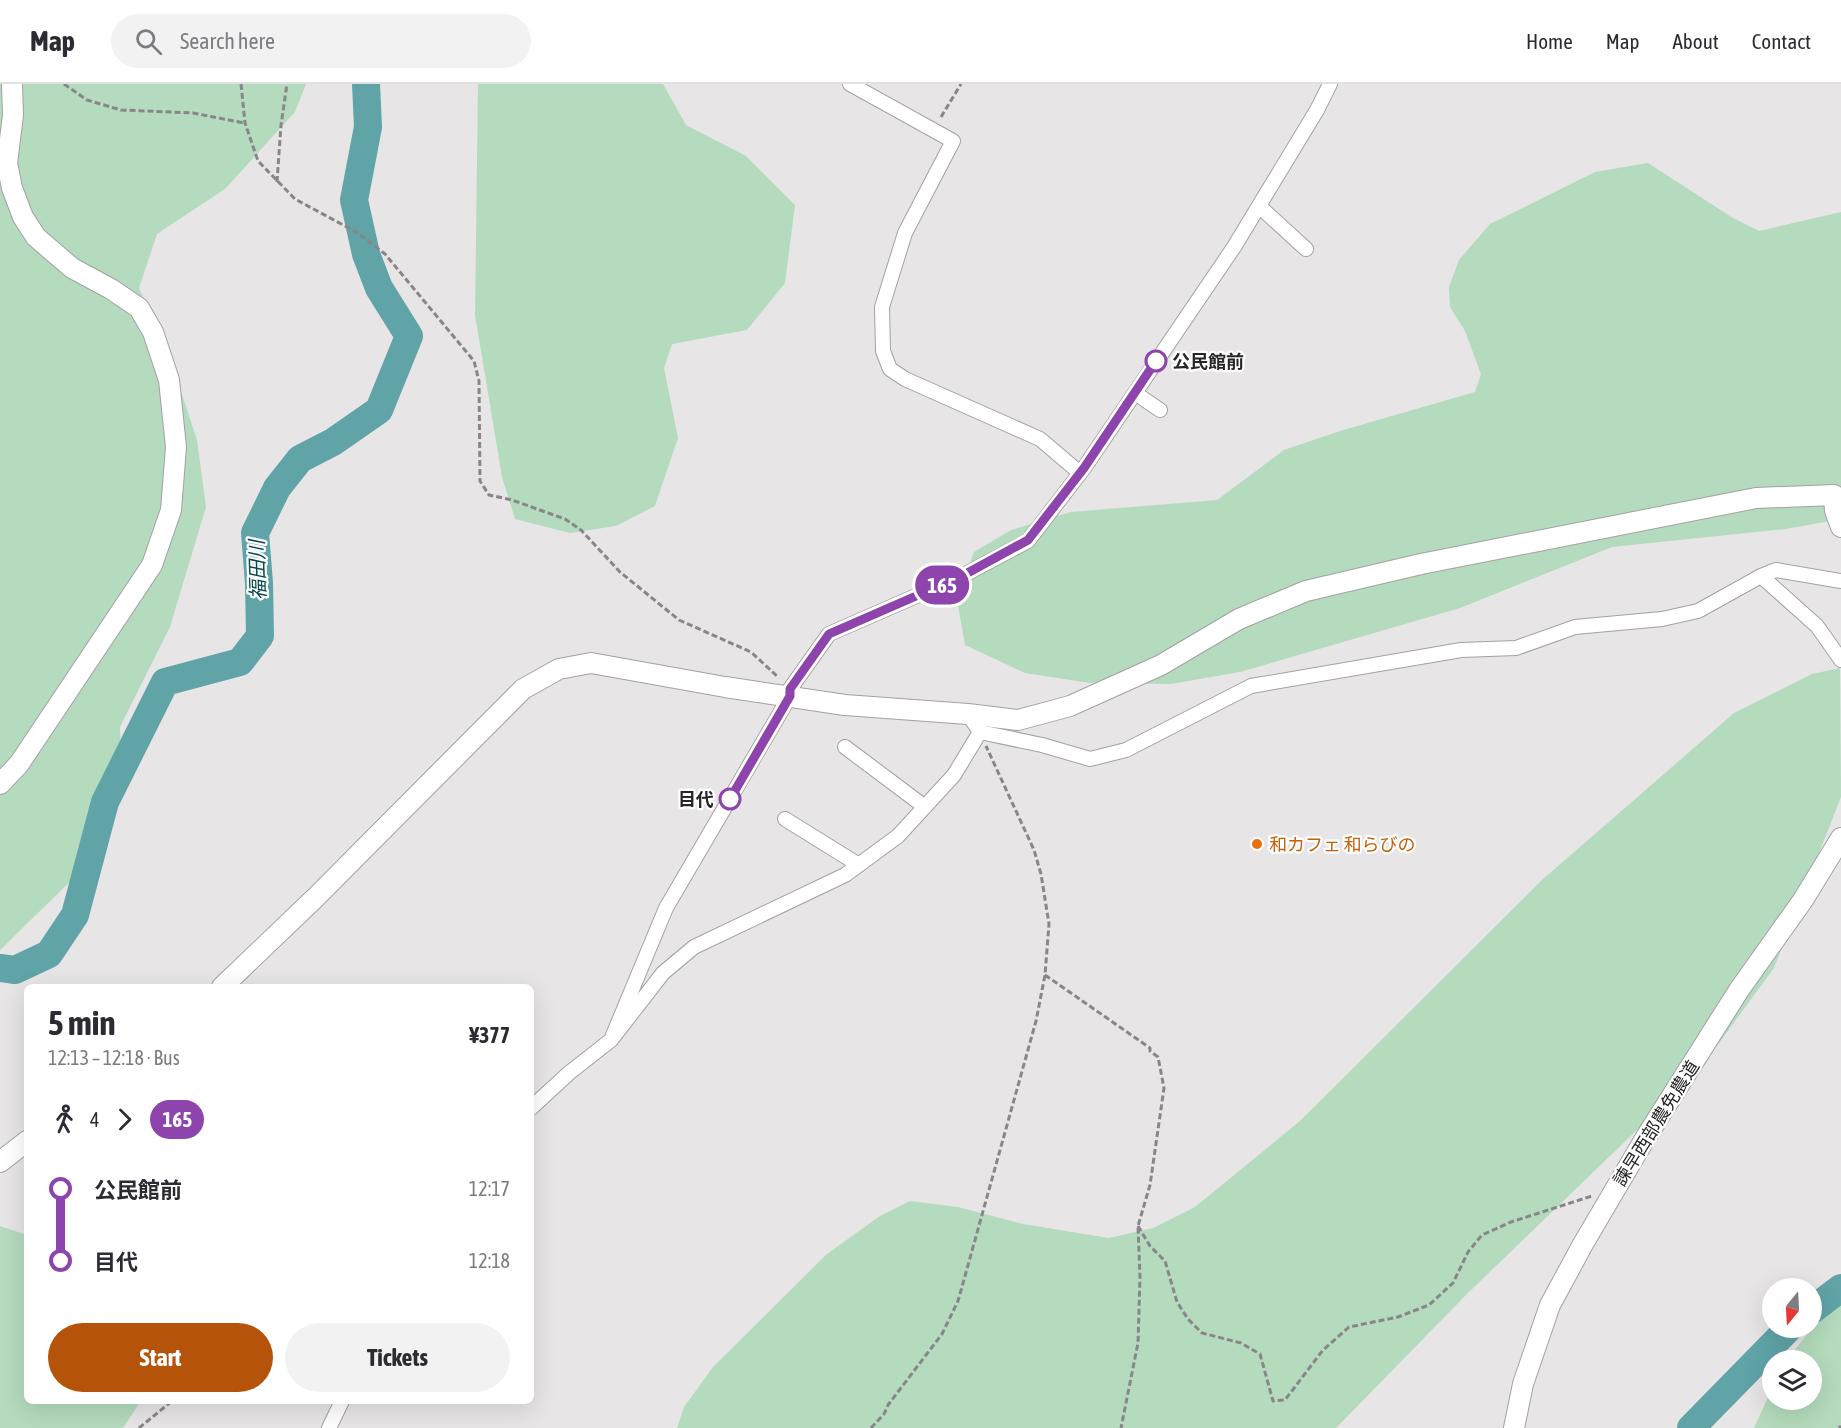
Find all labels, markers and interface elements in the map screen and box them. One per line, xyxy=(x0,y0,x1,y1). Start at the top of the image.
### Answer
search box xyxy=(111,14,531,68)
text: Map xyxy=(30,25,75,57)
icon: search xyxy=(132,25,165,58)
text: Search here xyxy=(180,28,275,54)
text: Home xyxy=(1526,29,1573,53)
text: Map xyxy=(1606,29,1640,53)
text: About xyxy=(1673,29,1719,53)
text: Contact xyxy=(1752,29,1811,53)
marker: 公民館前 xyxy=(1145,350,1167,372)
place label: 公民館前 xyxy=(1172,351,1244,372)
water label: 福田川 xyxy=(244,538,270,600)
line badge: 165 xyxy=(908,566,976,604)
text: 165 xyxy=(927,573,957,597)
marker: 目代 xyxy=(719,788,741,810)
place label: 目代 xyxy=(678,789,714,810)
place label: 和カフェ 和らびの xyxy=(1269,834,1415,855)
marker: 和カフェ 和らびの xyxy=(1250,837,1264,851)
text: 5 min xyxy=(48,1004,115,1042)
text: ¥377 xyxy=(469,1022,510,1048)
text: 12:13 – 12:18 · Bus xyxy=(48,1046,180,1069)
street label: 諫早西部農免農道 xyxy=(1609,1056,1703,1190)
icon: walk xyxy=(48,1103,81,1136)
icon: forward xyxy=(108,1103,141,1136)
text: 165 xyxy=(162,1107,192,1131)
text: 4 xyxy=(90,1108,99,1131)
text: 公民館前 xyxy=(94,1177,182,1203)
text: 12:17 xyxy=(469,1177,510,1200)
text: 目代 xyxy=(94,1249,138,1275)
text: 12:18 xyxy=(469,1249,510,1272)
north arrow xyxy=(1762,1278,1822,1338)
map controls xyxy=(1762,1278,1822,1410)
button: Start xyxy=(48,1323,273,1392)
button: Tickets xyxy=(285,1323,510,1392)
button: layers xyxy=(1762,1350,1822,1410)

